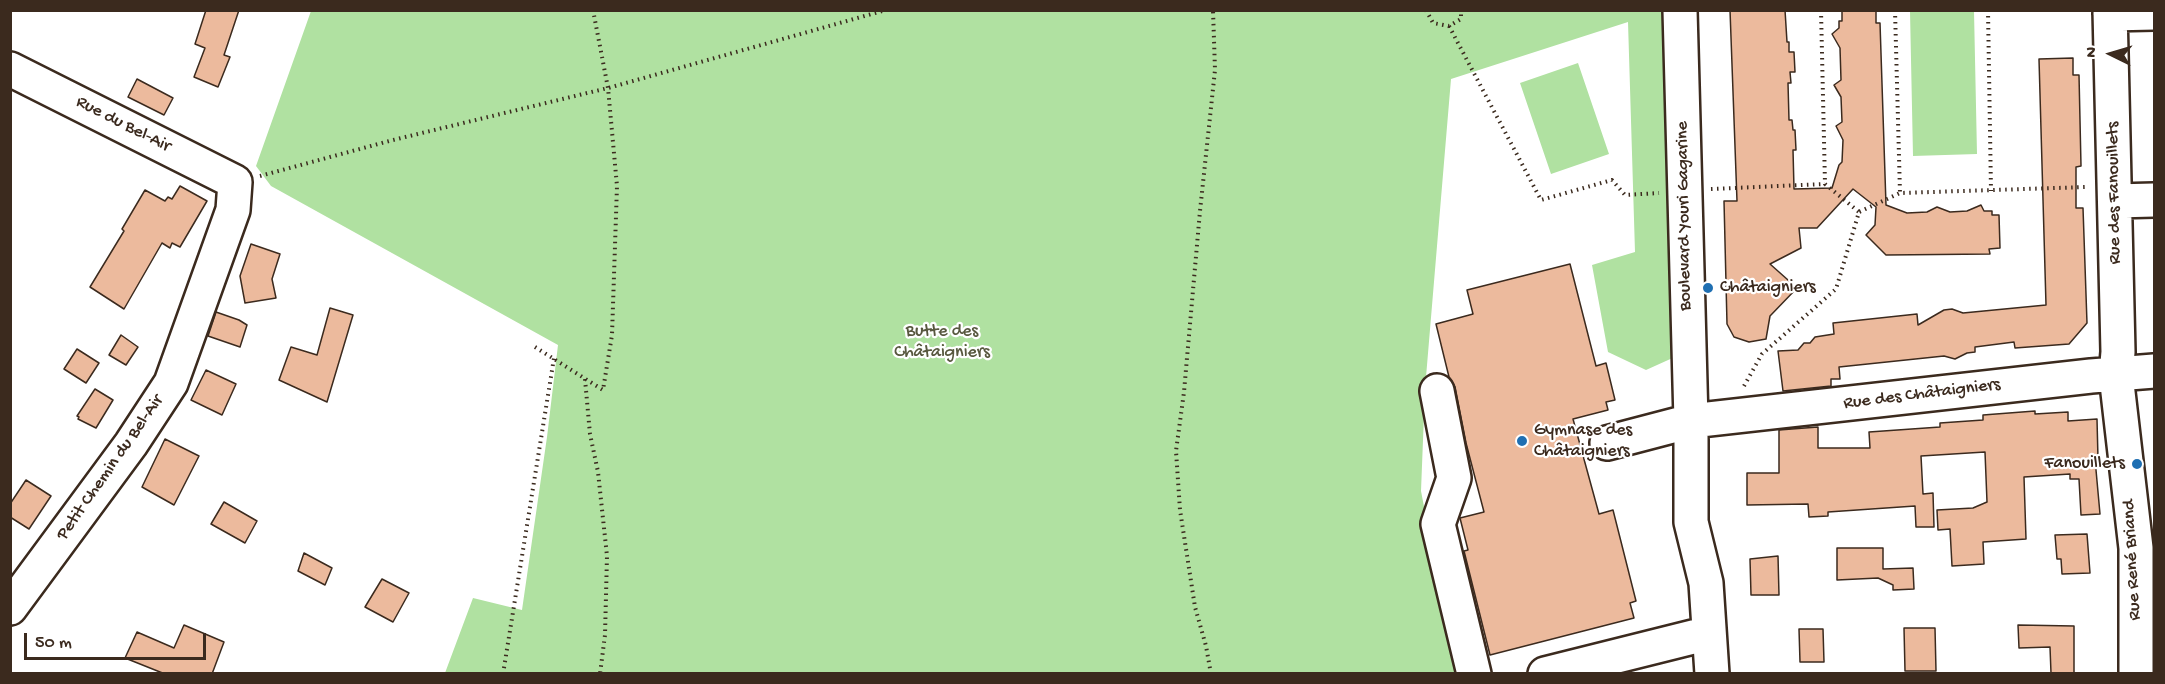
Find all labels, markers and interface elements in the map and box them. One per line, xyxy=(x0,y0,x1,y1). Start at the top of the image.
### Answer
north arrow xyxy=(2081,24,2141,84)
text: N xyxy=(2083,46,2102,58)
street label: Rue du Bel-Air xyxy=(72,92,174,158)
street label: Boulevard Youri Gagarine xyxy=(1673,121,1697,311)
street label: Rue des Fanouillets xyxy=(2103,121,2127,265)
place label: Châtaigniers xyxy=(1720,277,1816,299)
marker: Châtaigniers xyxy=(1701,281,1715,295)
park label: Butte des Châtaigniers xyxy=(894,321,990,364)
street label: Rue des Châtaigniers xyxy=(1842,375,2002,415)
street label: Petit Chemin du Bel-Air xyxy=(53,391,169,545)
place label: Gymnase des Châtaigniers xyxy=(1534,420,1632,462)
marker: Gymnase des Châtaigniers xyxy=(1515,434,1529,448)
place label: Fanouillets xyxy=(2044,453,2125,475)
marker: Fanouillets xyxy=(2130,457,2144,471)
street label: Rue René Briand xyxy=(2119,499,2147,621)
scale bar xyxy=(27,621,208,659)
text: 50 m xyxy=(35,633,72,654)

